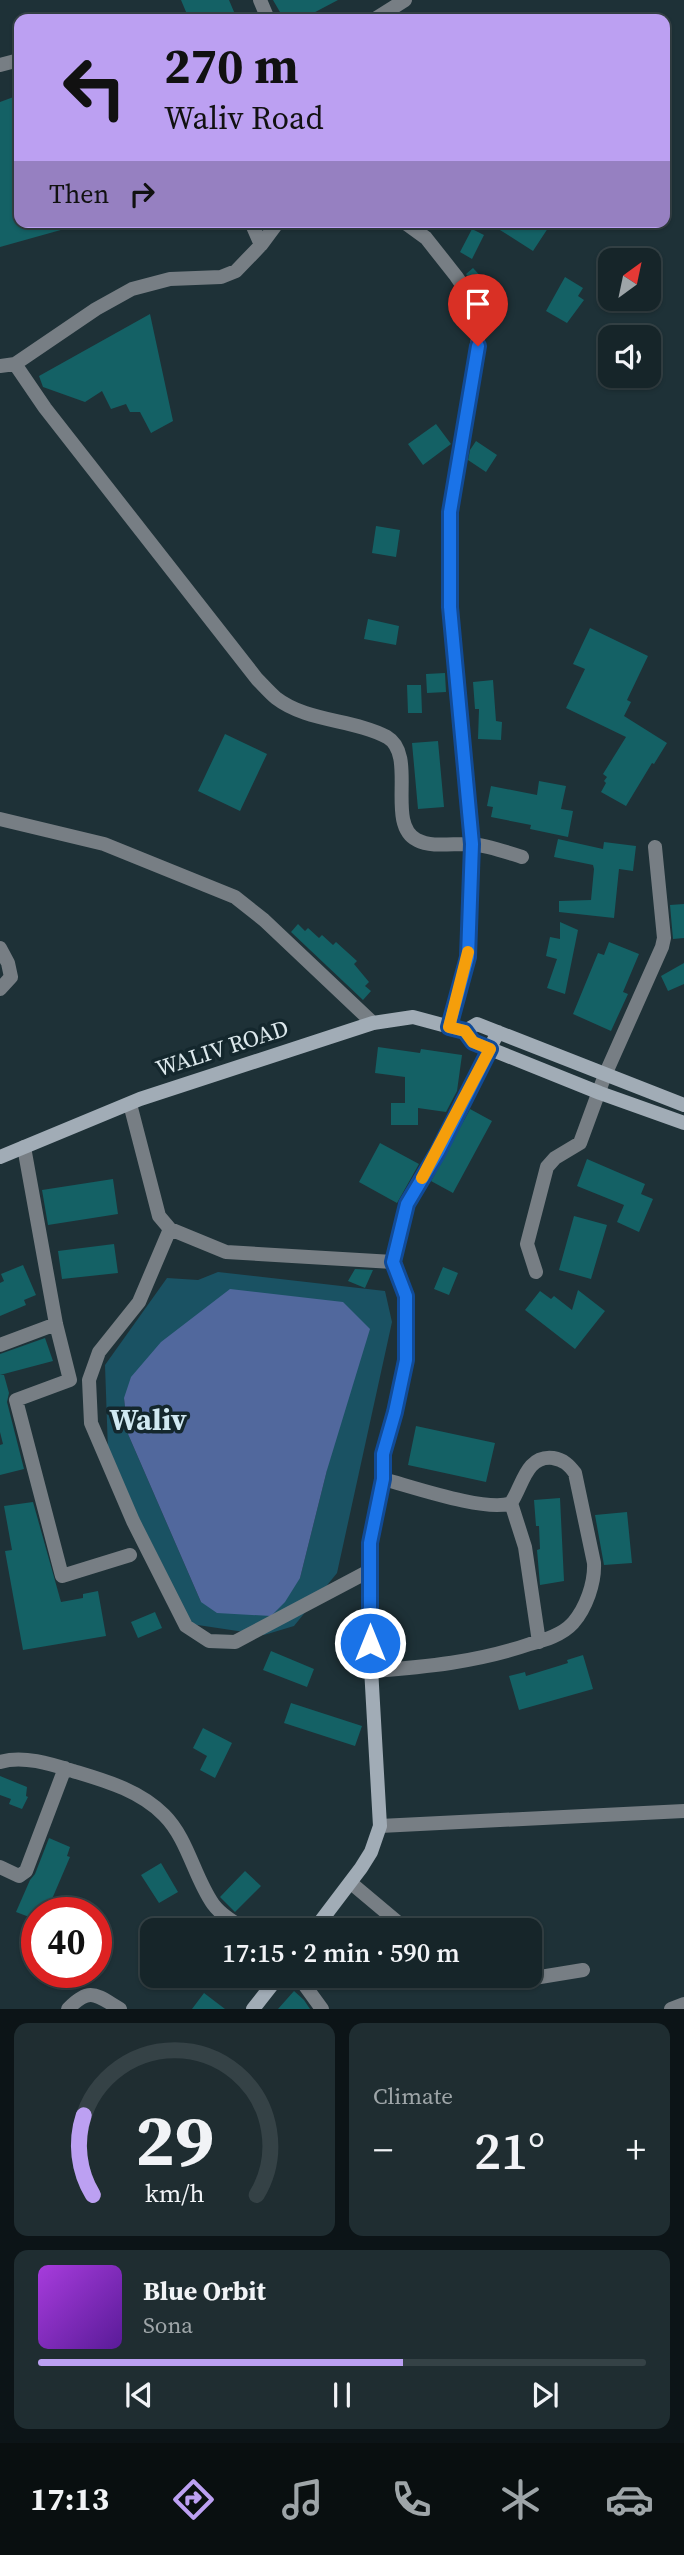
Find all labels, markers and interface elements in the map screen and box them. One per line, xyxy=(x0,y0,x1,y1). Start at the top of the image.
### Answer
text: 270 m xyxy=(164,32,299,99)
icon: left xyxy=(49,42,140,133)
text: Waliv Road xyxy=(164,96,324,140)
icon: right xyxy=(123,175,161,213)
text: Then xyxy=(49,176,109,212)
north arrow xyxy=(598,248,662,312)
map controls xyxy=(598,248,661,388)
pin xyxy=(448,274,508,346)
icon: arrive xyxy=(459,285,497,323)
button: sound xyxy=(598,325,661,388)
street label: WALIV ROAD xyxy=(152,1012,292,1084)
district label: Waliv xyxy=(109,1399,187,1440)
position arrow xyxy=(333,1606,407,1680)
speed limit sign: 40 xyxy=(21,1897,112,1988)
text: 17:15 · 2 min · 590 m xyxy=(222,1935,460,1971)
text: Climate xyxy=(373,2080,453,2112)
text: 29 xyxy=(135,2091,214,2190)
text: 21° xyxy=(474,2115,545,2186)
text: − xyxy=(373,2124,393,2176)
text: + xyxy=(626,2124,646,2176)
text: km/h xyxy=(145,2176,204,2210)
text: Blue Orbit xyxy=(143,2273,266,2309)
text: Sona xyxy=(143,2309,193,2341)
icon: previous xyxy=(120,2376,158,2414)
icon: pause xyxy=(323,2376,361,2414)
icon: next xyxy=(526,2376,564,2414)
icon: directions xyxy=(169,2475,218,2524)
icon: music xyxy=(278,2475,327,2524)
icon: phone xyxy=(387,2475,436,2524)
icon: climate xyxy=(496,2475,545,2524)
icon: car xyxy=(605,2475,654,2524)
text: 17:13 xyxy=(30,2477,109,2521)

